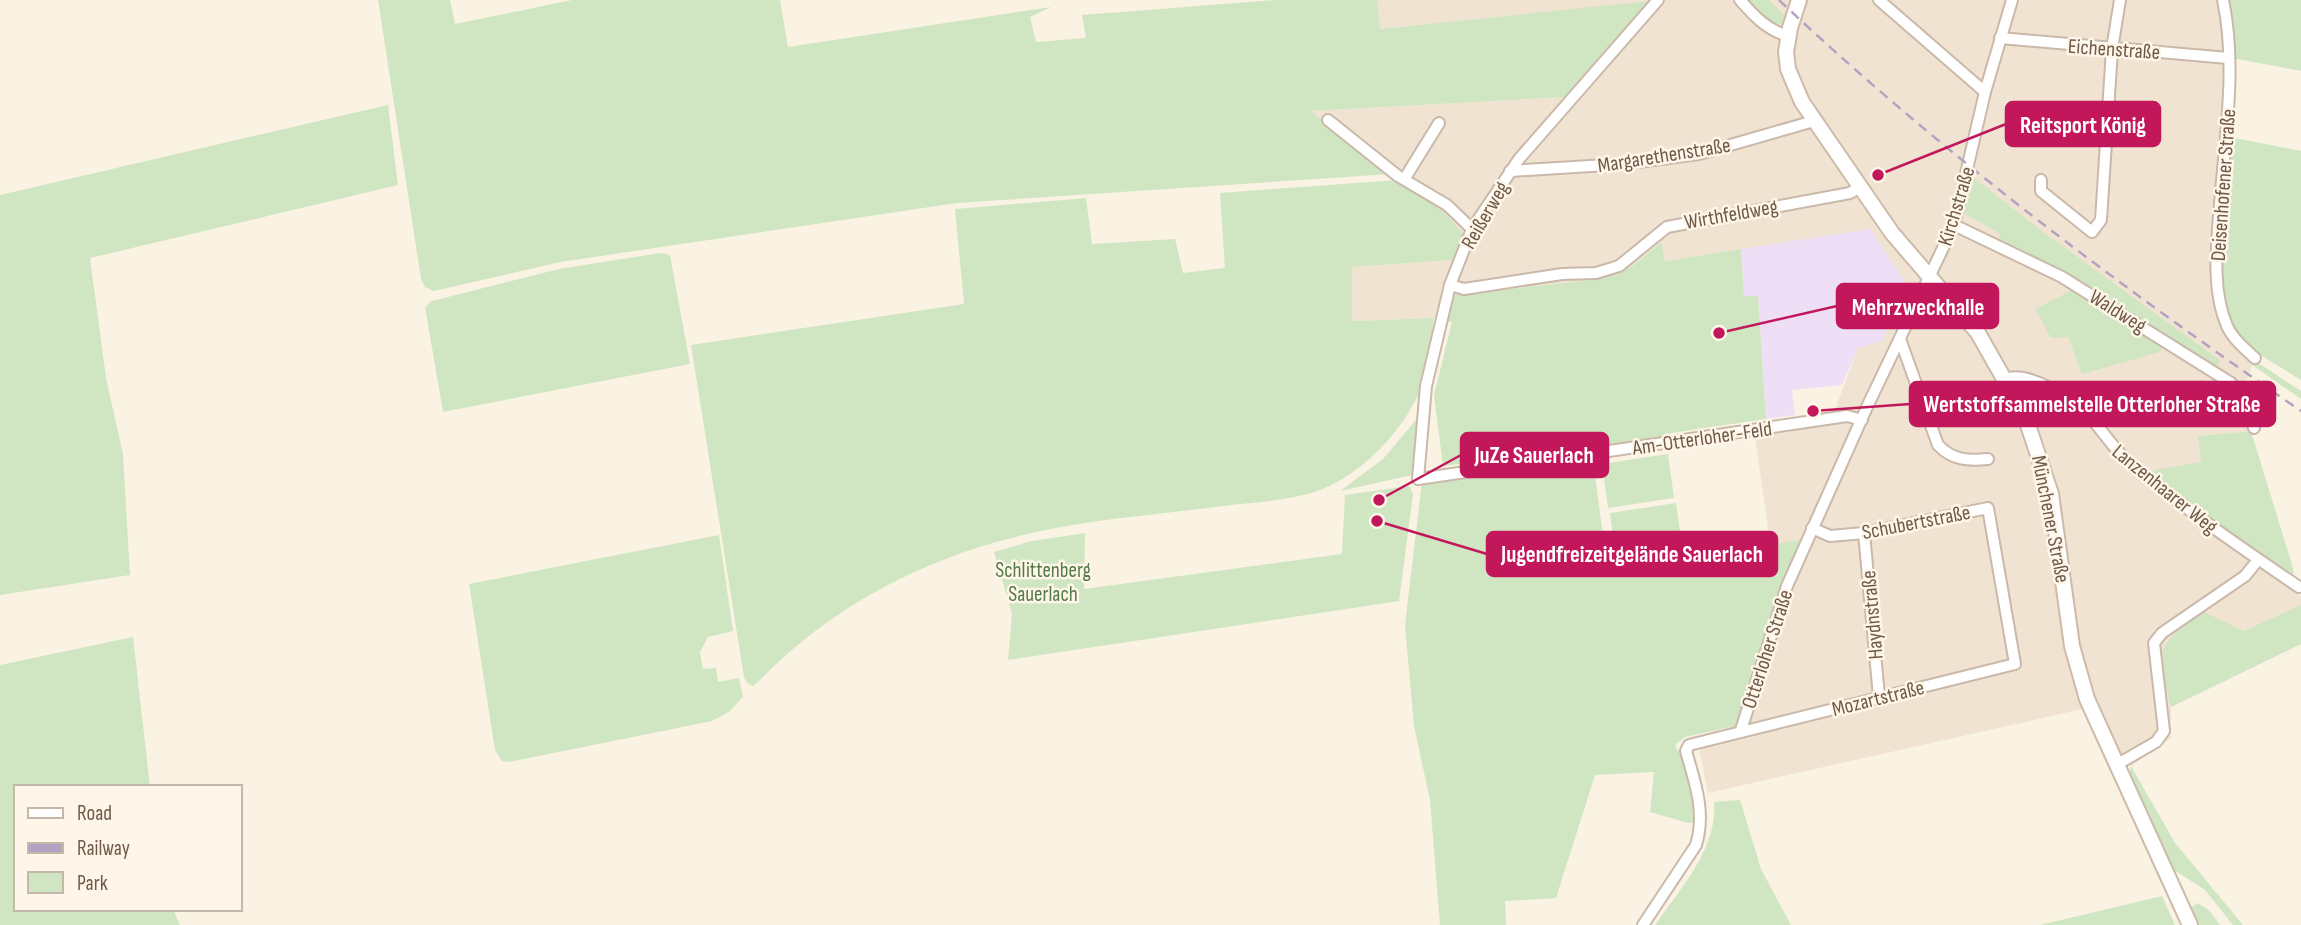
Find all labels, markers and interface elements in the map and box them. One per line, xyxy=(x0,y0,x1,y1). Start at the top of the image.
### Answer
street label: Eichenstraße xyxy=(2067,34,2161,65)
callout: Reitsport König xyxy=(2006,102,2160,146)
street label: Deisenhofener Straße xyxy=(2206,108,2241,262)
text: Reitsport König xyxy=(2020,112,2146,140)
street label: Margarethenstraße xyxy=(1596,133,1732,178)
street label: Kirchstraße xyxy=(1933,164,1980,249)
street label: Reißerweg xyxy=(1456,177,1515,254)
street label: Wirthfeldweg xyxy=(1682,194,1780,235)
callout: Mehrzweckhalle xyxy=(1837,284,1998,328)
street label: Waldweg xyxy=(2085,284,2151,339)
text: Mehrzweckhalle xyxy=(1852,294,1984,322)
callout: Wertstoffsammelstelle Otterloher Straße xyxy=(1910,382,2275,426)
text: Wertstoffsammelstelle Otterloher Straße xyxy=(1923,391,2261,419)
street label: Am-Otterloher-Feld xyxy=(1630,416,1773,461)
callout: JuZe Sauerlach xyxy=(1461,433,1608,477)
street label: Lanzenhaarer Weg xyxy=(2107,439,2222,539)
text: JuZe Sauerlach xyxy=(1473,442,1594,470)
street label: Münchener Straße xyxy=(2026,453,2075,585)
street label: Schubertstraße xyxy=(1860,500,1972,545)
callout: Jugendfreizeitgelände Sauerlach xyxy=(1487,532,1777,576)
text: Jugendfreizeitgelände Sauerlach xyxy=(1500,541,1763,569)
park label: Schlittenberg Sauerlach xyxy=(995,558,1091,607)
street label: Haydnstraße xyxy=(1856,569,1889,661)
street label: Otterloher Straße xyxy=(1737,587,1798,712)
street label: Mozartstraße xyxy=(1829,675,1927,722)
legend xyxy=(14,785,242,911)
text: Road xyxy=(77,801,112,826)
text: Railway xyxy=(77,836,130,861)
text: Park xyxy=(77,871,108,896)

